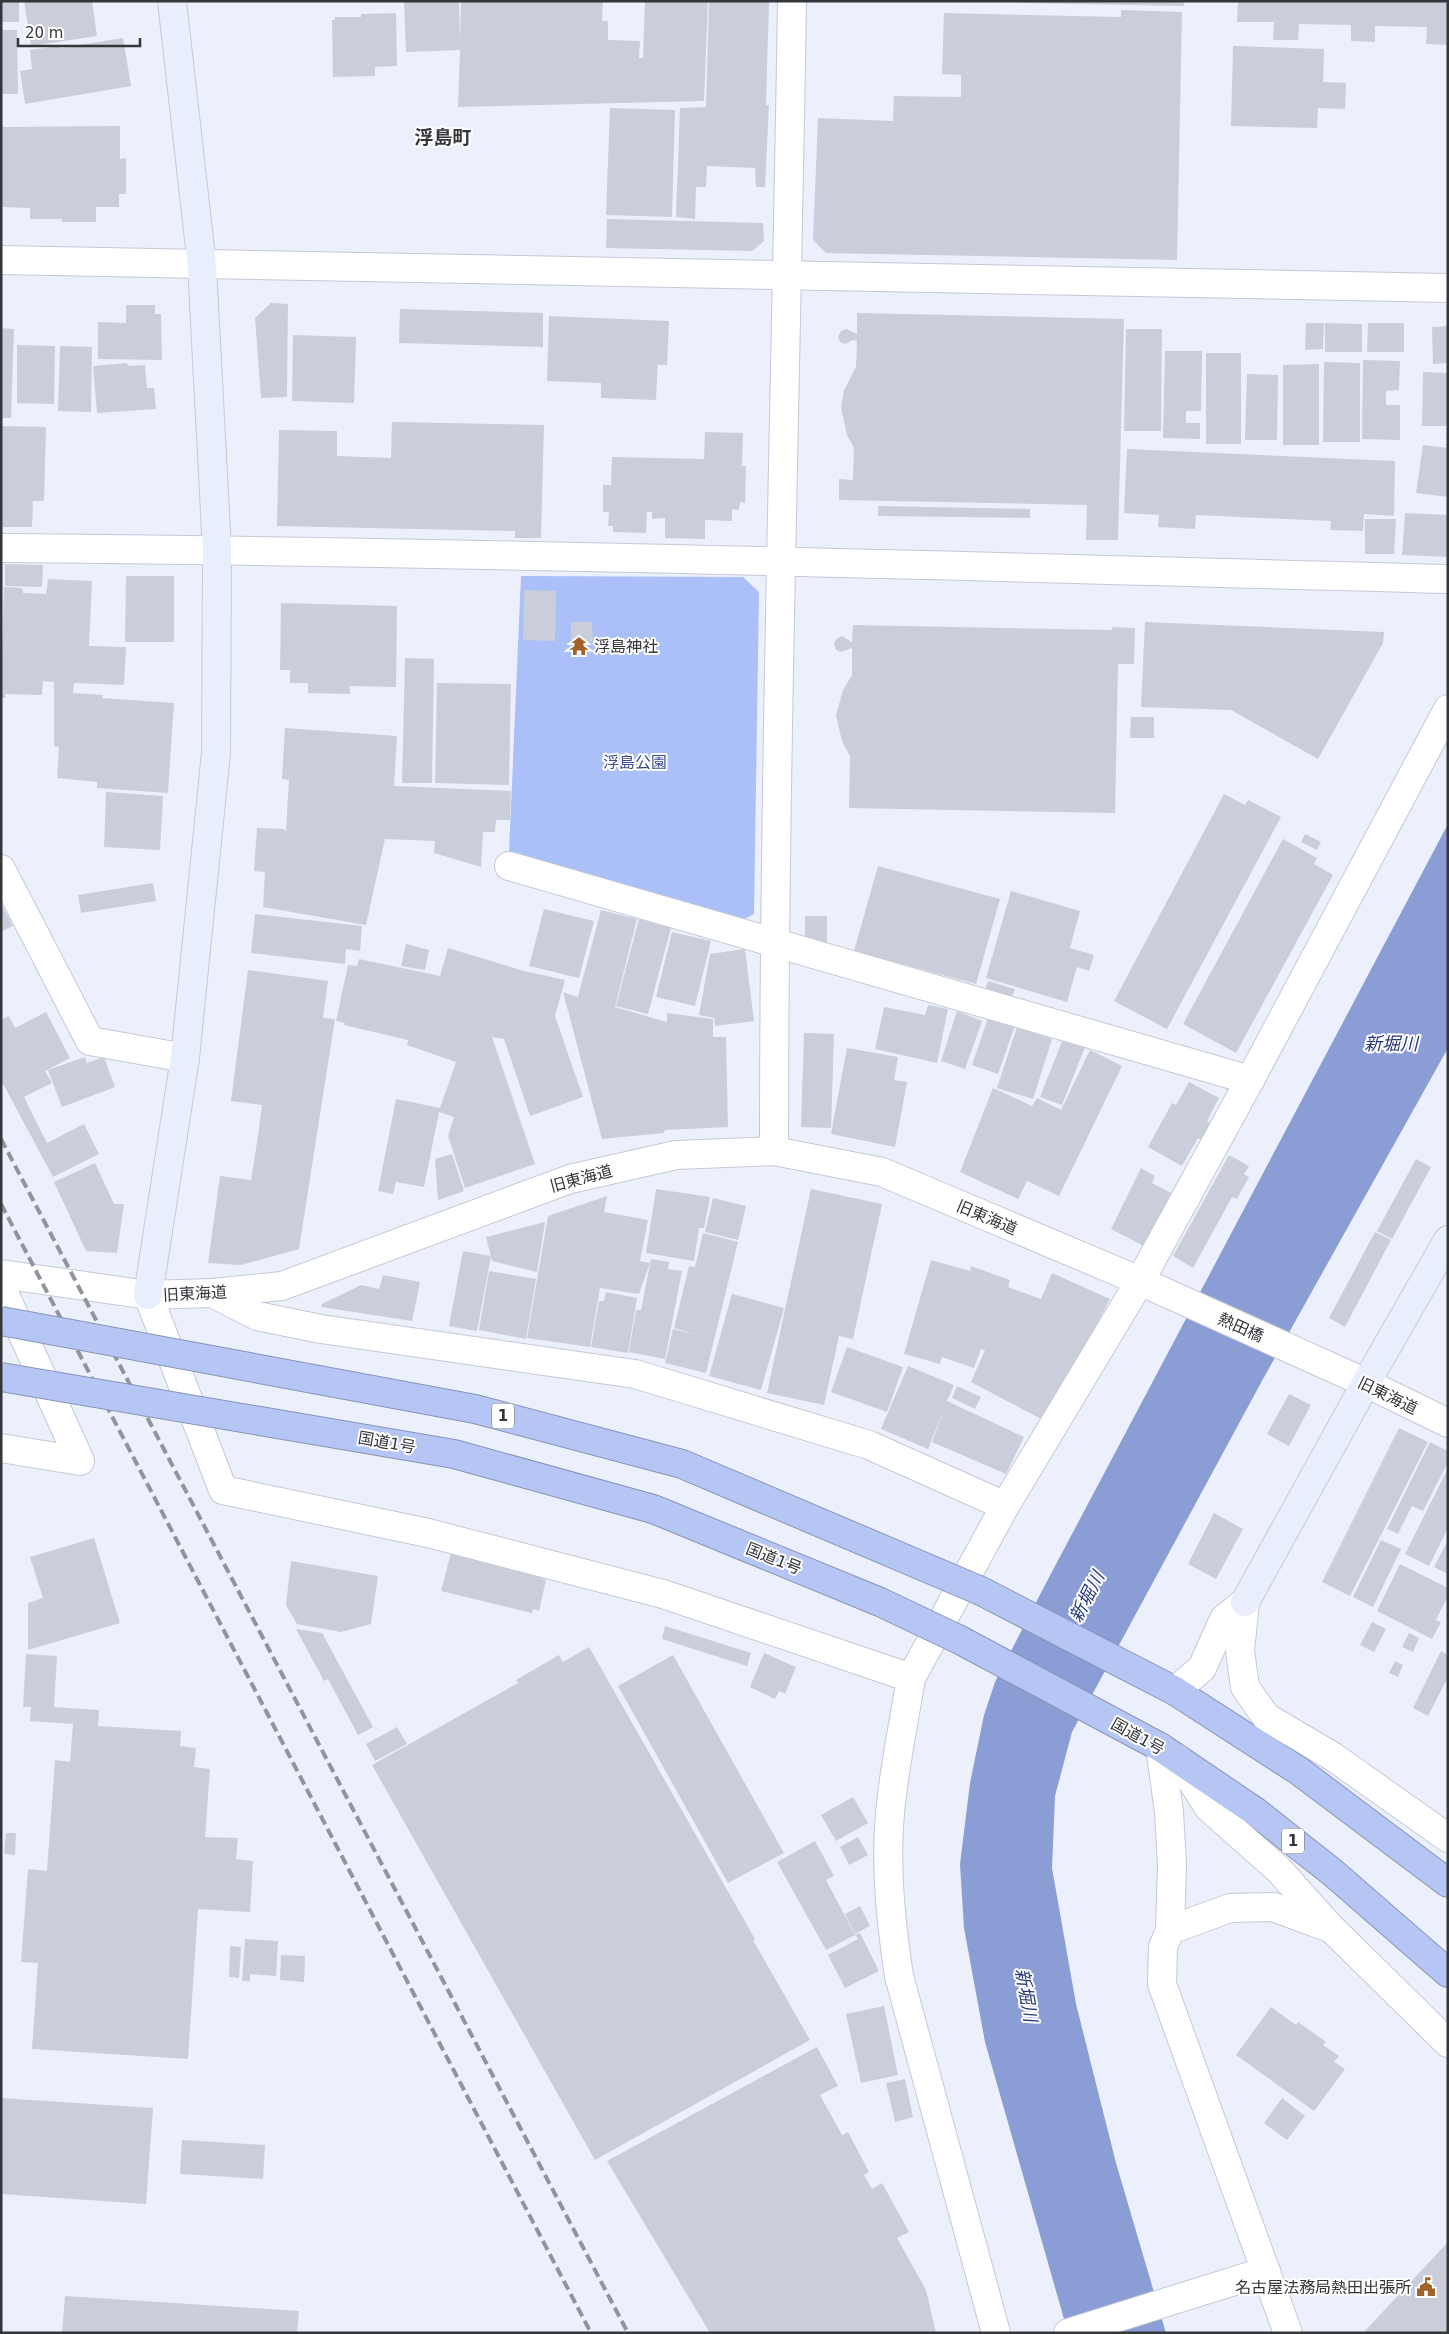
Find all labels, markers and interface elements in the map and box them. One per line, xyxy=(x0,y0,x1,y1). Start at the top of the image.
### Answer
scale bar xyxy=(18,15,140,47)
text: 20 m xyxy=(25,24,63,42)
district label: 浮島町 xyxy=(414,126,472,148)
temple icon: 浮島神社 xyxy=(568,635,590,657)
place label: 浮島神社 xyxy=(594,637,658,656)
park label: 浮島公園 xyxy=(603,753,667,772)
water label: 新堀川 xyxy=(1364,1033,1420,1054)
street label: 旧東海道 xyxy=(548,1161,615,1196)
street label: 旧東海道 xyxy=(954,1196,1020,1239)
street label: 旧東海道 xyxy=(163,1282,227,1305)
street label: 熱田橋 xyxy=(1215,1309,1267,1346)
street label: 旧東海道 xyxy=(1355,1373,1421,1418)
road number: 1 xyxy=(492,1404,514,1428)
street label: 国道1号 xyxy=(357,1428,417,1457)
street label: 国道1号 xyxy=(743,1539,804,1578)
water label: 新堀川 xyxy=(1065,1566,1109,1626)
street label: 国道1号 xyxy=(1108,1714,1168,1759)
road number: 1 xyxy=(1282,1828,1304,1854)
water label: 新堀川 xyxy=(1011,1967,1042,2025)
public building icon: 名古屋法務局熱田出張所 xyxy=(1415,2276,1437,2298)
place label: 名古屋法務局熱田出張所 xyxy=(1235,2278,1411,2297)

